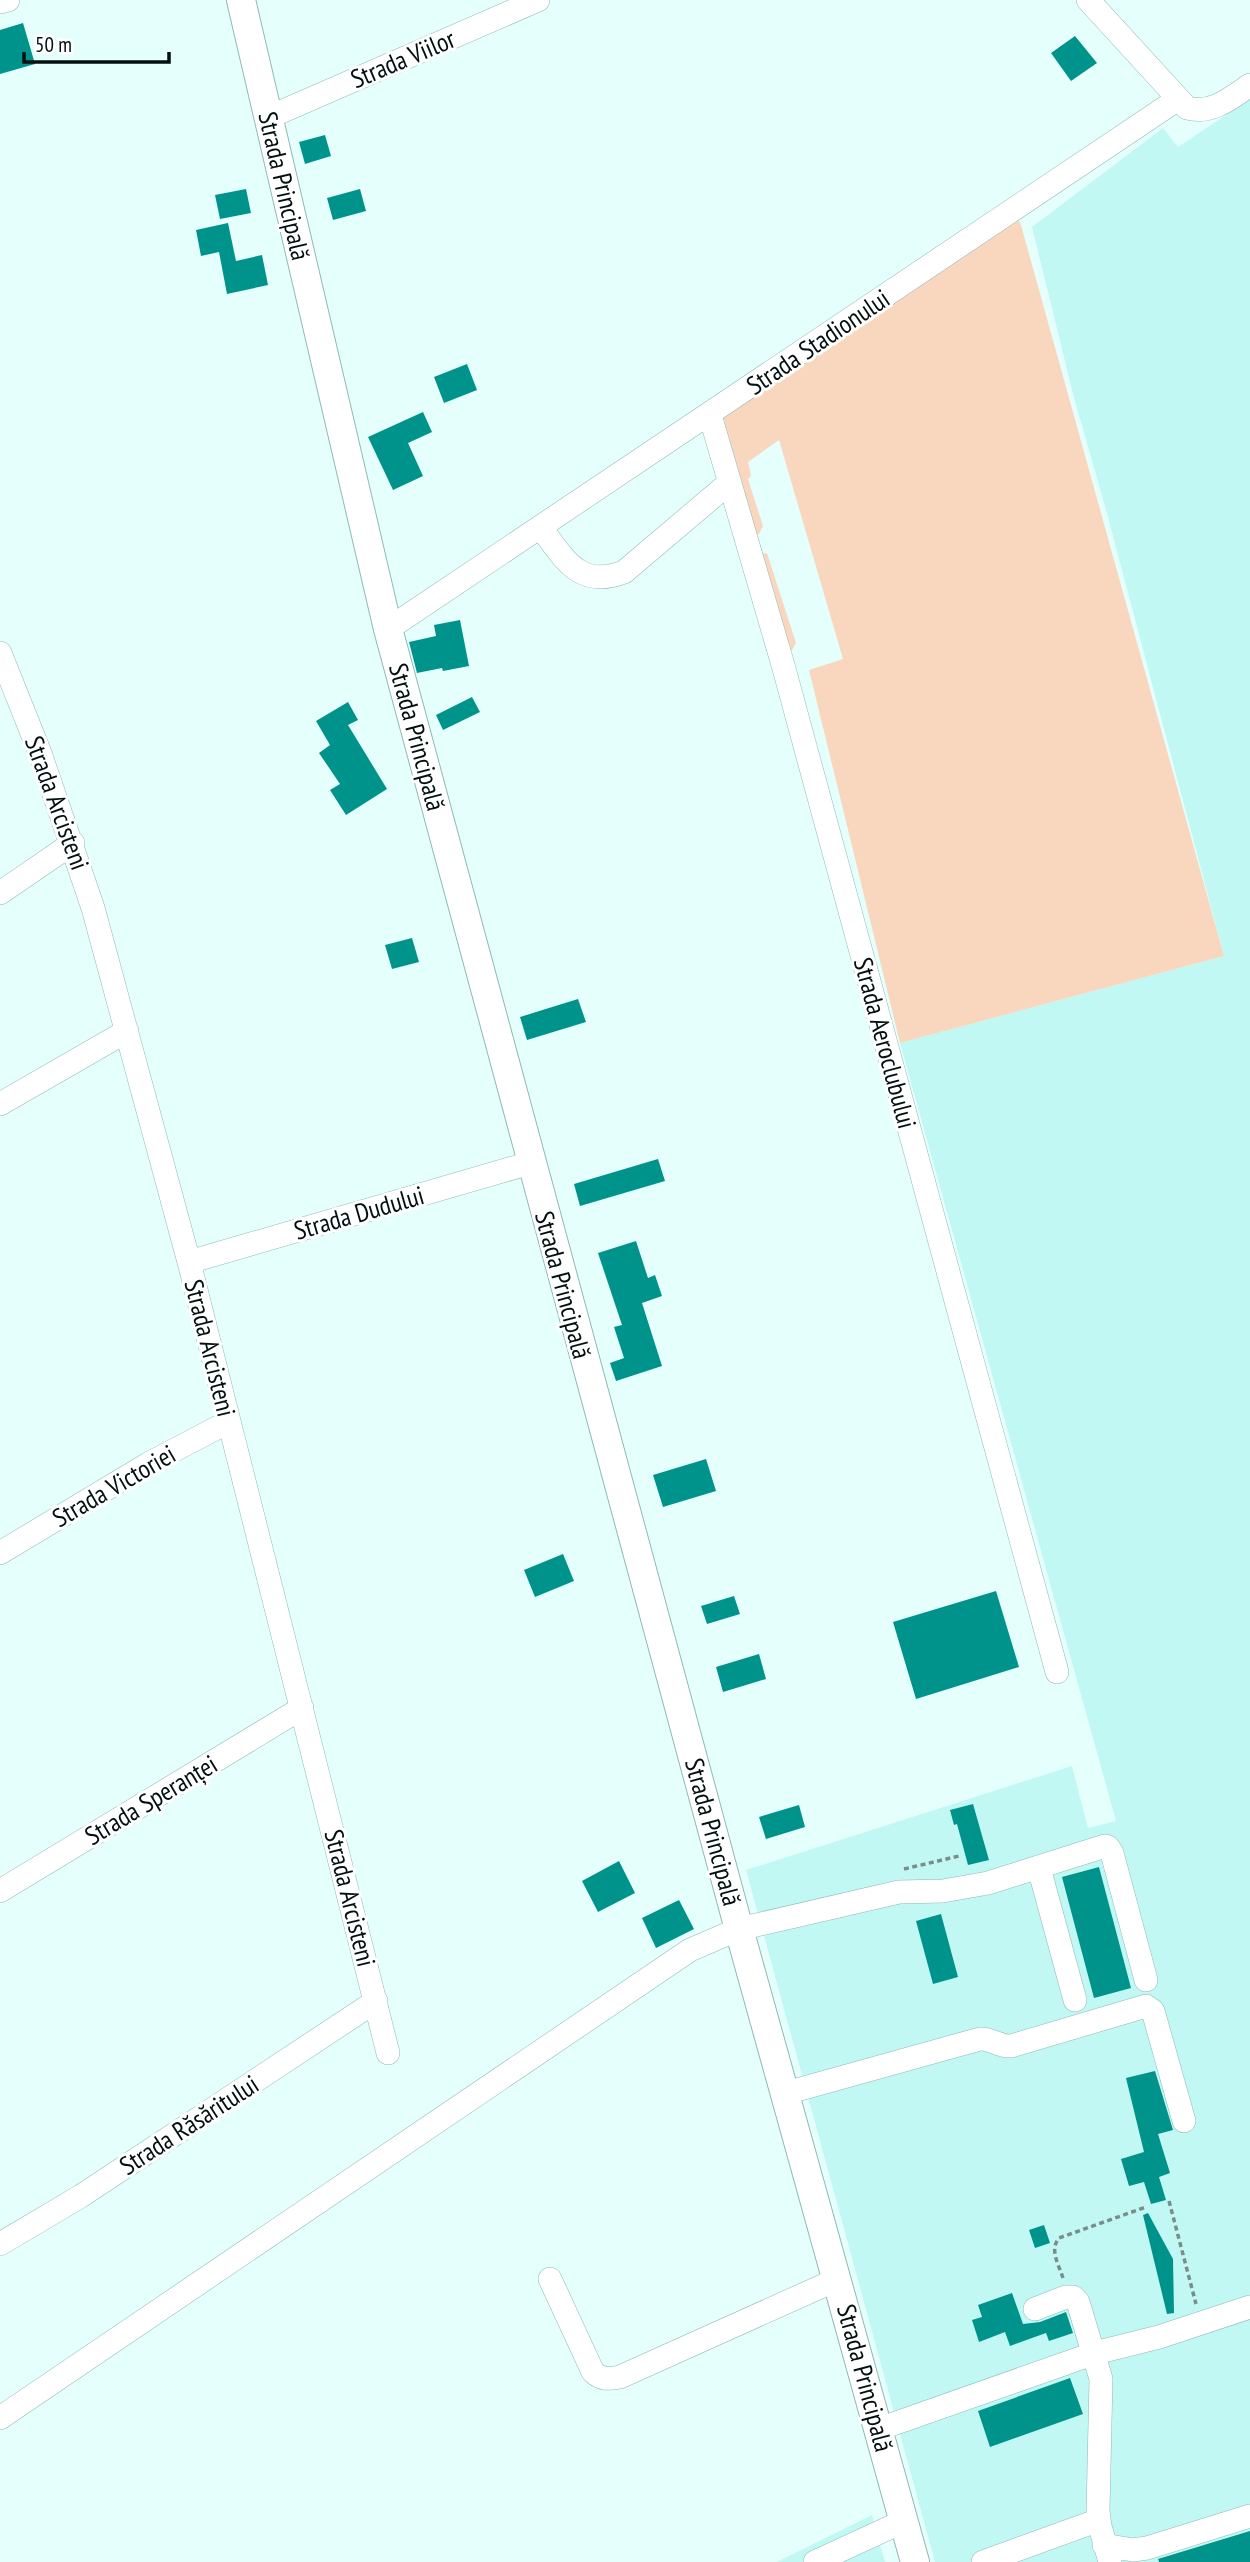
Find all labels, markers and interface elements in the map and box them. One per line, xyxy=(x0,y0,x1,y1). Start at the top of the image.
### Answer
scale bar xyxy=(24,21,170,65)
street label: Strada Viilor xyxy=(346,22,460,95)
text: 50 m xyxy=(35,31,72,58)
street label: Strada Principală xyxy=(251,108,318,263)
street label: Strada Stadionului xyxy=(740,282,896,402)
street label: Strada Principală xyxy=(382,660,453,814)
street label: Strada Arcisteni xyxy=(18,731,97,874)
street label: Strada Aeroclubului xyxy=(847,954,924,1132)
street label: Strada Dudului xyxy=(290,1178,428,1247)
street label: Strada Principală xyxy=(528,1208,599,1362)
street label: Strada Arcisteni xyxy=(178,1276,243,1420)
street label: Strada Victoriei xyxy=(46,1437,181,1534)
street label: Strada Speranței xyxy=(79,1747,223,1852)
street label: Strada Principală xyxy=(678,1755,749,1909)
street label: Strada Arcisteni xyxy=(318,1826,383,1970)
street label: Strada Răsăritului xyxy=(113,2067,264,2182)
street label: Strada Principală xyxy=(830,2301,901,2455)

